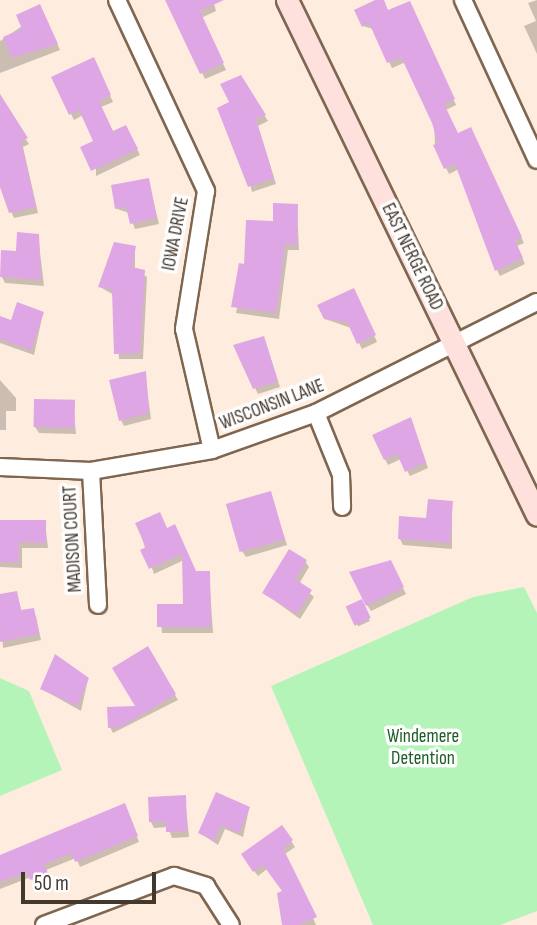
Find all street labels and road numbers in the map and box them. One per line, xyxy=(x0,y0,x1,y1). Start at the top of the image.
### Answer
street label: IOWA DRIVE xyxy=(158,195,194,273)
street label: EAST NERGE ROAD xyxy=(376,200,448,314)
street label: WISCONSIN LANE xyxy=(217,375,327,435)
street label: MADISON COURT xyxy=(59,485,87,593)

